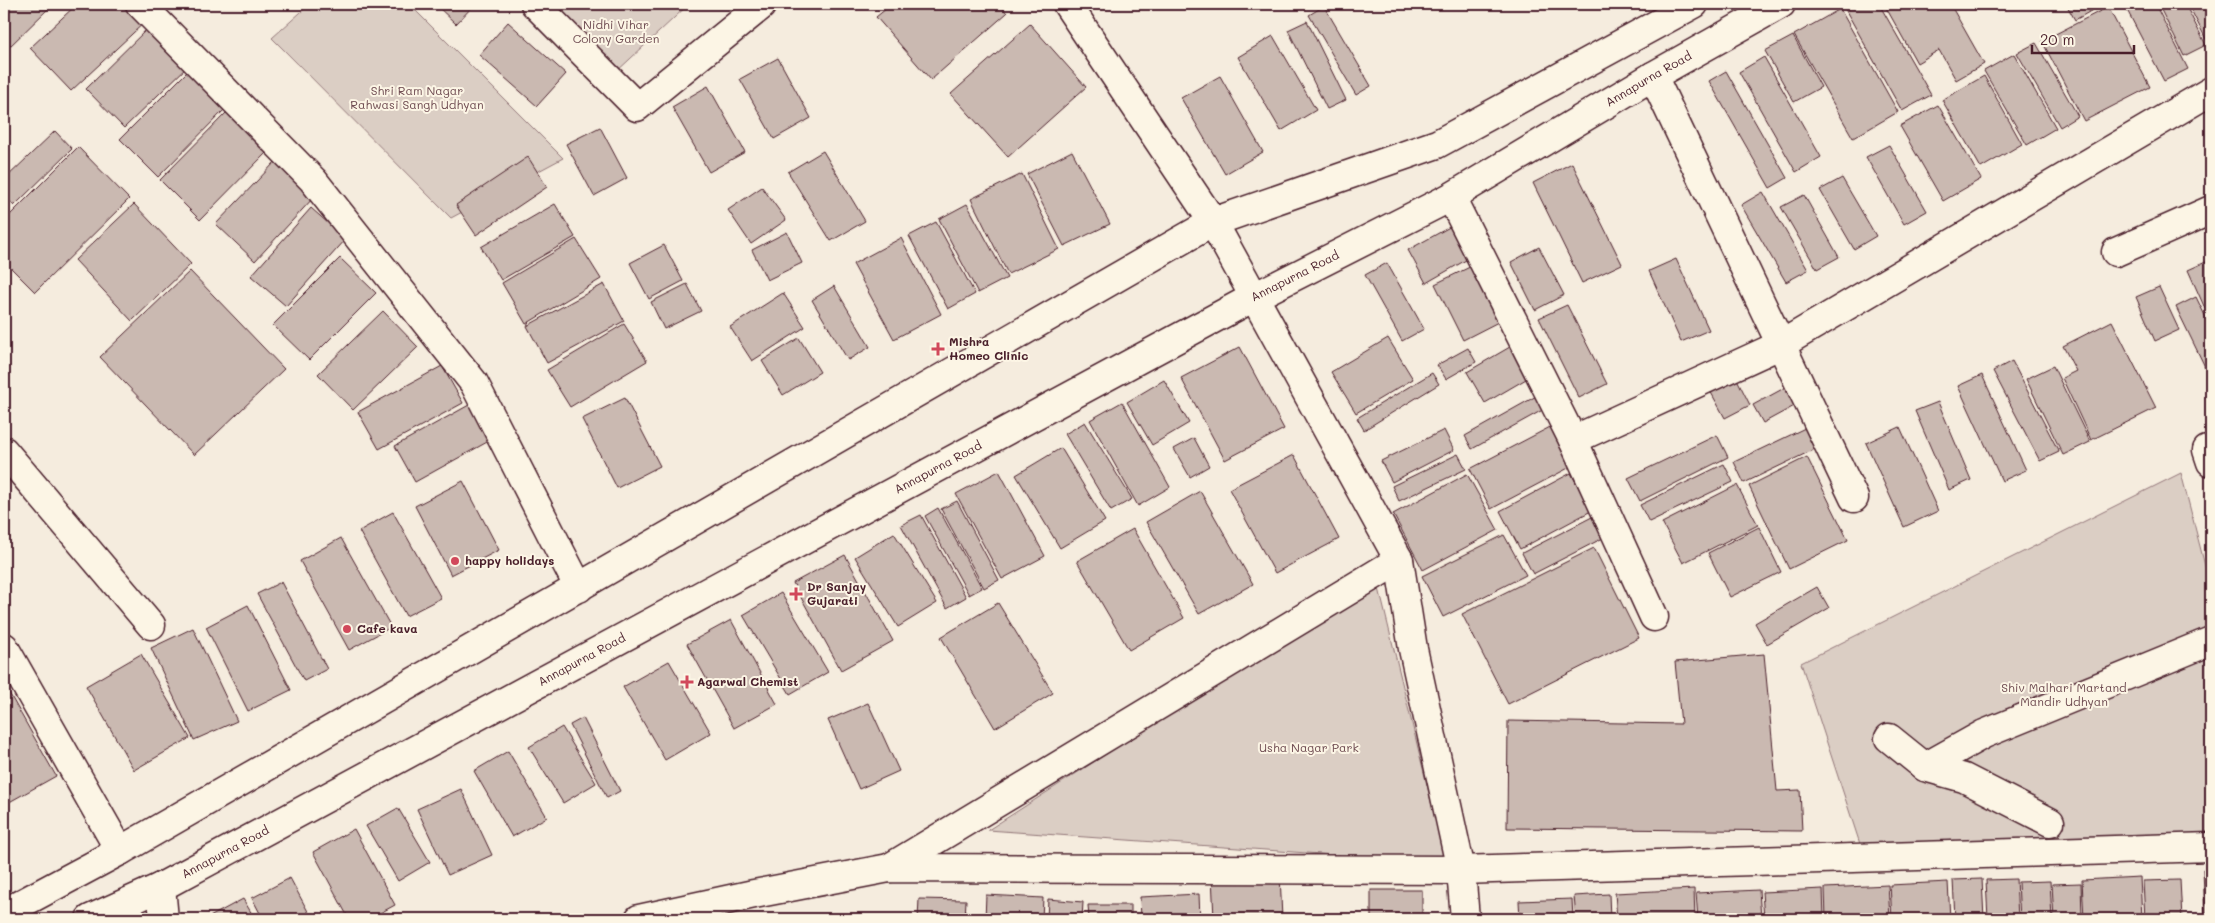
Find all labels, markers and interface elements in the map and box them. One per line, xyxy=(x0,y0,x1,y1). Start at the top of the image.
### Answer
park label: Nidhi Vihar Colony Garden xyxy=(573,16,659,46)
scale bar xyxy=(2032,22,2135,54)
text: 20 m xyxy=(2040,29,2074,49)
street label: Annapurna Road xyxy=(1602,47,1694,110)
park label: Shri Ram Nagar Rahwasi Sangh Udhyan xyxy=(350,82,484,112)
street label: Annapurna Road xyxy=(1248,246,1342,304)
place label: Mishra Homeo Clinic xyxy=(949,333,1029,363)
marker: Mishra Homeo Clinic xyxy=(931,342,945,356)
street label: Annapurna Road xyxy=(891,436,984,497)
place label: happy holidays xyxy=(465,552,554,568)
marker: happy holidays xyxy=(449,555,461,567)
place label: Dr Sanjay Gujarati xyxy=(807,578,867,608)
marker: Dr Sanjay Gujarati xyxy=(789,587,803,601)
place label: Cafe kava xyxy=(357,620,418,636)
marker: Cafe kava xyxy=(341,623,353,635)
street label: Annapurna Road xyxy=(535,629,628,689)
place label: Agarwal Chemist xyxy=(697,673,798,689)
marker: Agarwal Chemist xyxy=(681,676,693,688)
park label: Shiv Malhari Martand Mandir Udhyan xyxy=(2001,679,2127,709)
park label: Usha Nagar Park xyxy=(1259,739,1359,755)
street label: Annapurna Road xyxy=(178,821,272,881)

